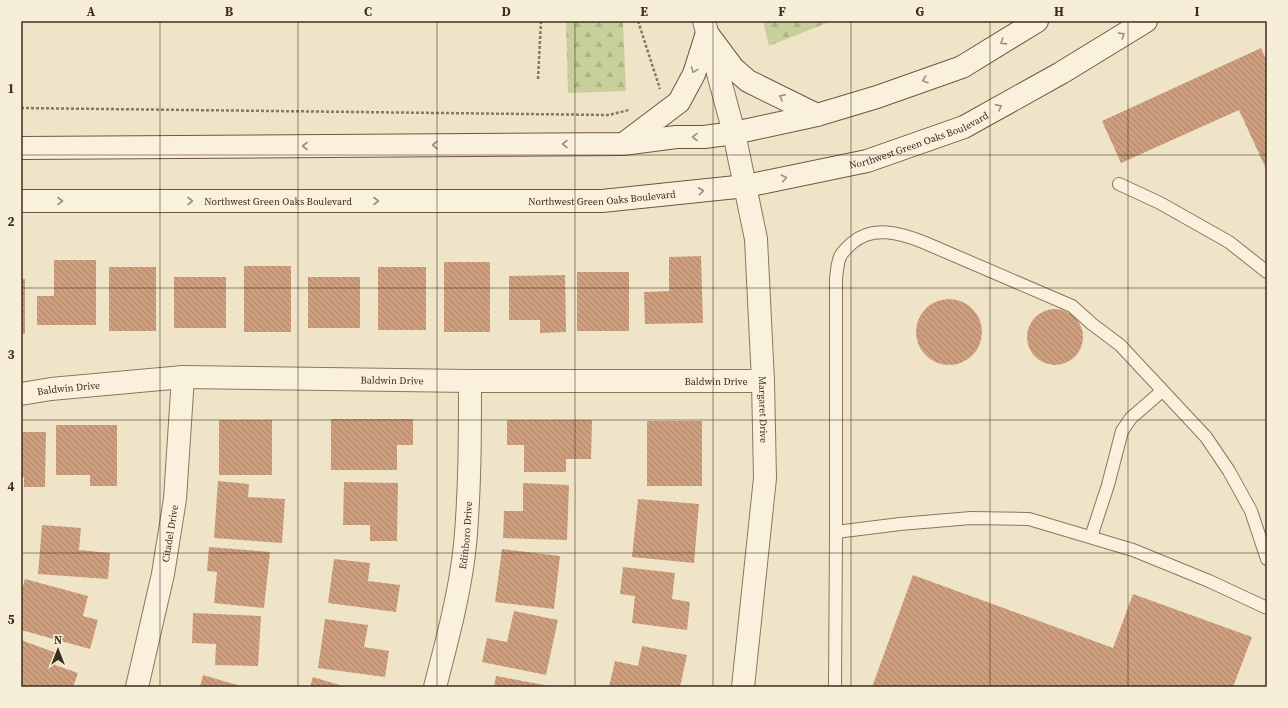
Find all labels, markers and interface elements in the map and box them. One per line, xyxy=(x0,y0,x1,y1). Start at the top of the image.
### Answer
text: A xyxy=(87,3,96,20)
text: B xyxy=(225,3,234,20)
text: C xyxy=(364,3,372,20)
text: D xyxy=(501,3,511,20)
text: E xyxy=(640,3,648,20)
text: F xyxy=(778,3,786,20)
text: G xyxy=(916,3,925,20)
text: H xyxy=(1054,3,1064,20)
text: I xyxy=(1194,3,1200,20)
one-way arrow xyxy=(1118,32,1125,40)
one-way arrow xyxy=(1000,37,1007,44)
one-way arrow xyxy=(691,67,699,74)
one-way arrow xyxy=(922,75,929,84)
text: 1 xyxy=(7,80,15,97)
one-way arrow xyxy=(779,94,786,102)
one-way arrow xyxy=(995,105,1002,112)
street label: Northwest Green Oaks Boulevard xyxy=(848,109,991,172)
one-way arrow xyxy=(692,133,698,141)
one-way arrow xyxy=(562,140,568,148)
one-way arrow xyxy=(432,141,438,149)
one-way arrow xyxy=(302,142,308,150)
one-way arrow xyxy=(781,175,787,183)
street label: Northwest Green Oaks Boulevard xyxy=(528,187,677,208)
one-way arrow xyxy=(698,187,704,196)
street label: Northwest Green Oaks Boulevard xyxy=(204,195,352,208)
one-way arrow xyxy=(57,197,63,205)
one-way arrow xyxy=(187,197,193,205)
one-way arrow xyxy=(373,197,379,205)
text: 2 xyxy=(7,213,15,230)
text: 3 xyxy=(7,346,15,363)
street label: Baldwin Drive xyxy=(360,373,424,387)
street label: Baldwin Drive xyxy=(684,375,748,388)
street label: Margaret Drive xyxy=(756,376,770,443)
street label: Baldwin Drive xyxy=(36,379,101,398)
text: 4 xyxy=(7,478,15,495)
street label: Edinboro Drive xyxy=(456,501,475,570)
street label: Citadel Drive xyxy=(159,504,181,563)
text: 5 xyxy=(7,611,15,628)
north arrow xyxy=(38,630,78,670)
text: N xyxy=(54,633,62,648)

